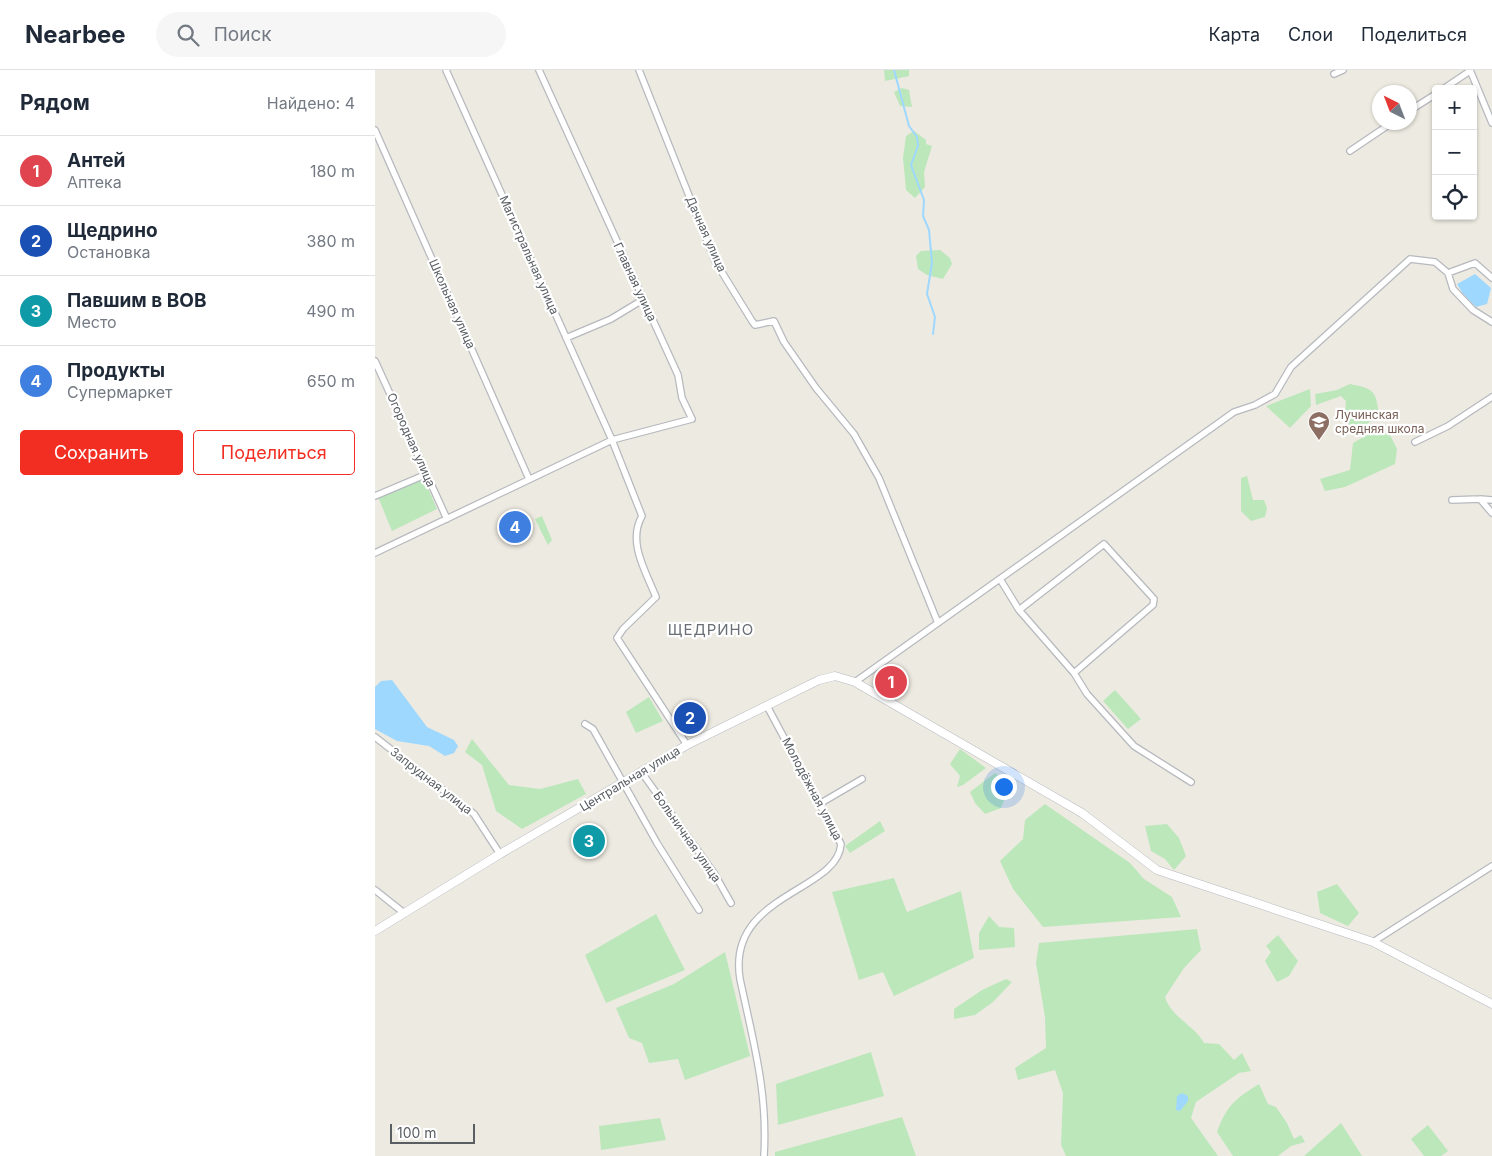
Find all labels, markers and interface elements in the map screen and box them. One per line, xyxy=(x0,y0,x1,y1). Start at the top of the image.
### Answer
search box xyxy=(156,12,506,57)
text: Nearbee xyxy=(25,20,126,49)
icon: search xyxy=(174,21,202,49)
text: Поиск xyxy=(214,23,272,46)
text: Карта xyxy=(1208,24,1260,45)
text: Слои xyxy=(1288,24,1333,45)
text: Поделиться xyxy=(1361,24,1467,45)
north arrow xyxy=(1372,85,1417,130)
map controls xyxy=(1432,85,1477,220)
button: + xyxy=(1432,85,1477,130)
text: Рядом xyxy=(20,90,90,115)
text: Найдено: 4 xyxy=(267,93,355,113)
button: − xyxy=(1432,130,1477,175)
text: Антей xyxy=(67,149,125,172)
text: 1 xyxy=(33,161,39,181)
text: 180 m xyxy=(310,161,355,181)
text: Аптека xyxy=(67,172,122,192)
button: locate xyxy=(1432,175,1477,220)
street label: Магистральная улица xyxy=(496,193,562,317)
street label: Дачная улица xyxy=(683,194,730,274)
text: Щедрино xyxy=(67,219,158,242)
text: 2 xyxy=(31,231,41,251)
text: 380 m xyxy=(307,231,355,251)
street label: Главная улица xyxy=(611,240,660,324)
text: Остановка xyxy=(67,242,151,262)
street label: Школьная улица xyxy=(426,257,479,351)
text: Павшим в ВОВ xyxy=(67,289,207,312)
text: 3 xyxy=(31,301,41,321)
text: 490 m xyxy=(306,301,355,321)
text: Место xyxy=(67,312,117,332)
text: Продукты xyxy=(67,359,165,382)
text: 4 xyxy=(31,371,41,391)
text: 650 m xyxy=(307,371,355,391)
text: Супермаркет xyxy=(67,382,172,402)
street label: Огородная улица xyxy=(384,390,439,489)
place label: Лучинская средняя школа xyxy=(1335,407,1424,436)
school or university icon: Лучинская средняя школа xyxy=(1307,410,1331,441)
button: Сохранить xyxy=(20,430,183,475)
button: Поделиться xyxy=(193,430,355,475)
pin: 4 xyxy=(499,508,531,546)
district label: ЩЕДРИНО xyxy=(668,620,754,639)
pin: 1 xyxy=(875,663,907,701)
pin: 2 xyxy=(674,699,706,737)
street label: Молодёжная улица xyxy=(779,735,846,843)
street label: Центральная улица xyxy=(577,743,683,814)
street label: Запрудная улица xyxy=(387,744,475,817)
your location xyxy=(991,774,1017,800)
street label: Больничная улица xyxy=(650,788,724,885)
pin: 3 xyxy=(573,822,605,860)
scale bar xyxy=(390,1121,475,1144)
text: 100 m xyxy=(397,1124,437,1141)

